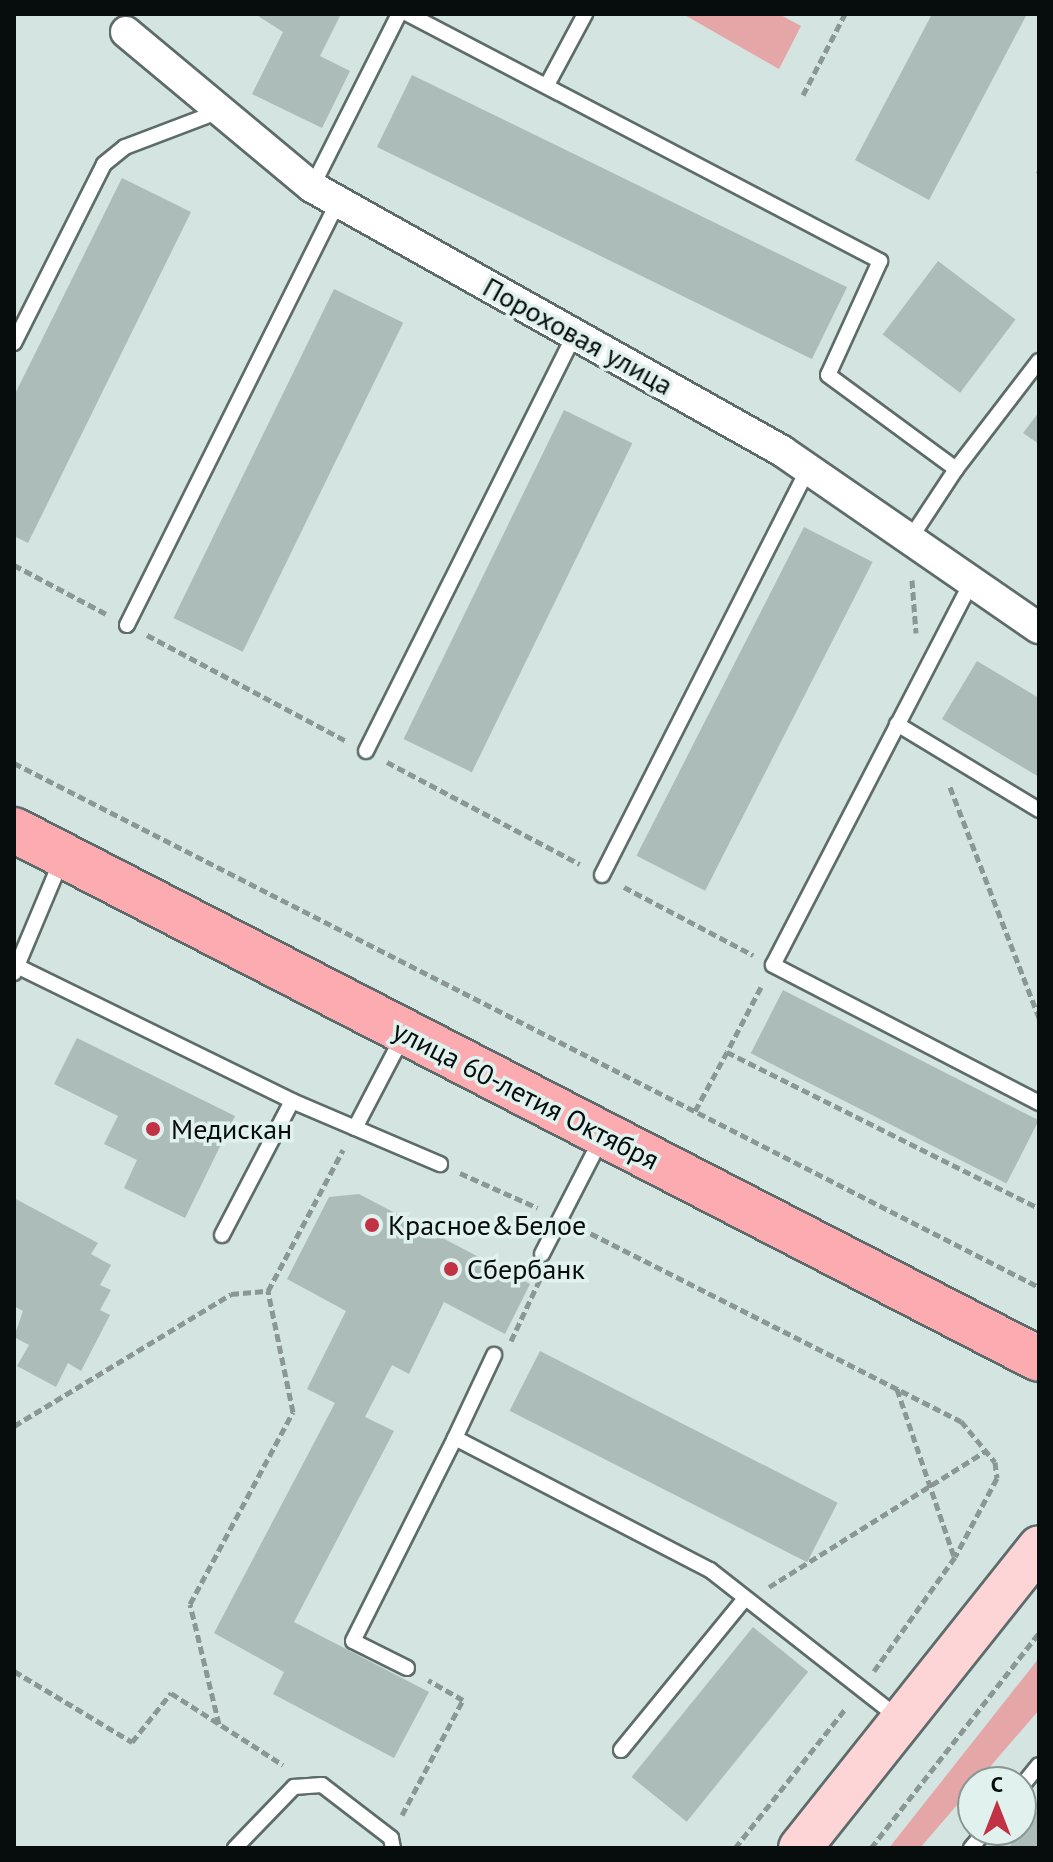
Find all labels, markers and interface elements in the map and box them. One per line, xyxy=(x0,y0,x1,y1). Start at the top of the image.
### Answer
street label: Пороховая улица xyxy=(477,270,679,402)
street label: улица 60-летия Октября xyxy=(387,1013,665,1177)
place label: Медискан xyxy=(171,1112,292,1146)
marker: Медискан xyxy=(142,1118,164,1140)
place label: Красное&Белое xyxy=(388,1208,586,1242)
marker: Красное&Белое xyxy=(363,1216,381,1234)
place label: Сбербанк xyxy=(467,1252,585,1286)
marker: Сбербанк xyxy=(442,1260,460,1278)
north arrow xyxy=(957,1766,1037,1846)
text: С xyxy=(991,1770,1003,1798)

